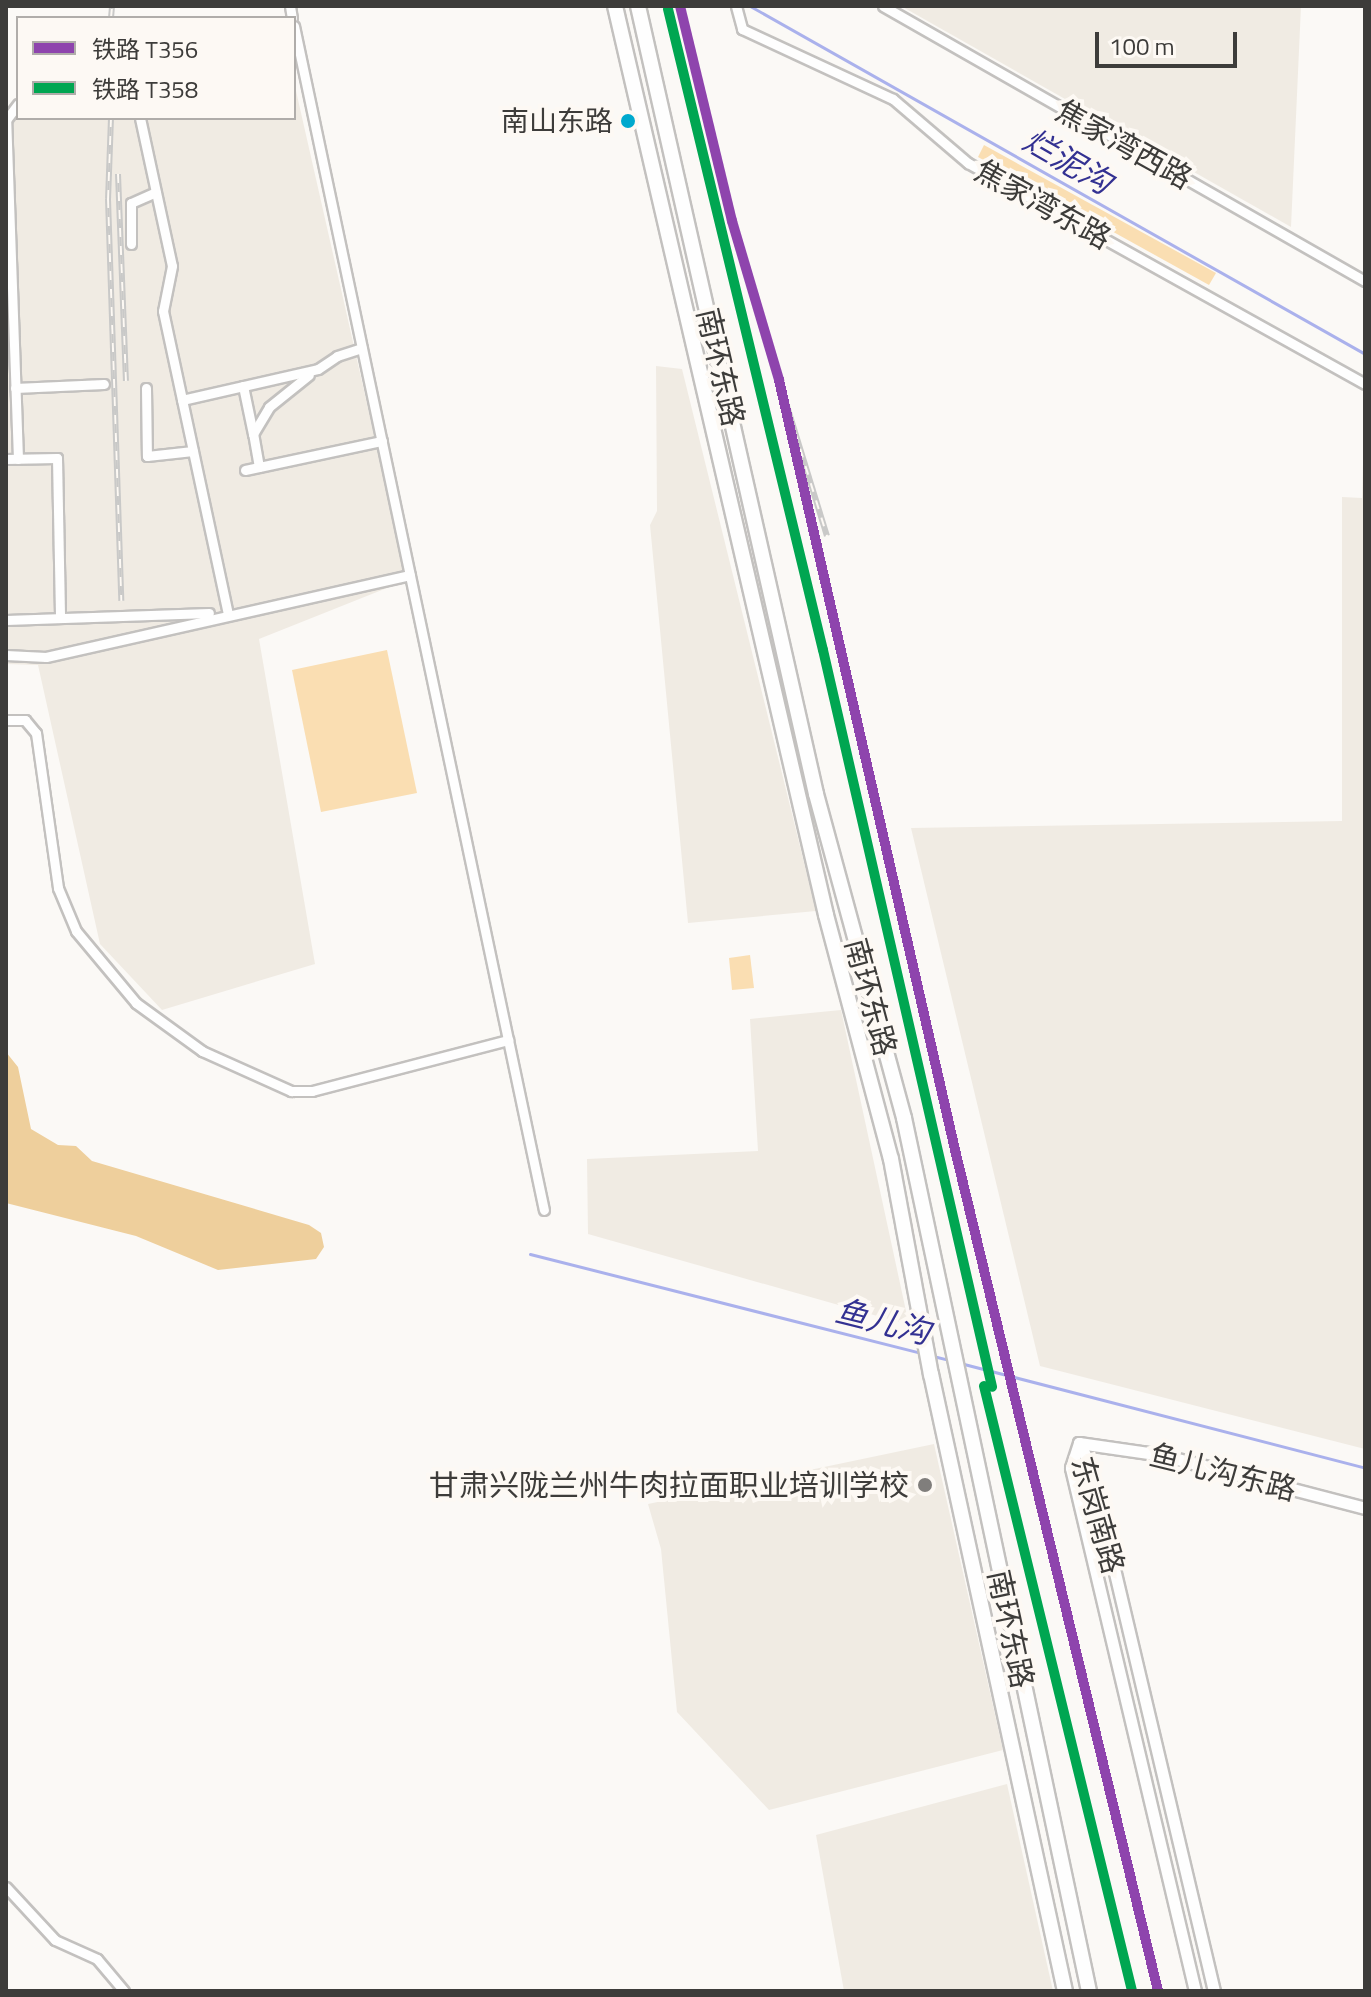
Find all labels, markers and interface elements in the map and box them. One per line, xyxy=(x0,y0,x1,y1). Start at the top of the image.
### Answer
legend xyxy=(16,16,296,120)
scale bar xyxy=(1099,16,1241,66)
text: 100 m xyxy=(1109,28,1175,64)
text: 铁路 T356 xyxy=(92,31,198,67)
text: 铁路 T358 xyxy=(92,71,198,107)
street label: 焦家湾西路 xyxy=(1050,92,1198,196)
place label: 南山东路 xyxy=(501,104,613,138)
marker: 南山东路 xyxy=(620,113,636,129)
water label: 烂泥沟 xyxy=(1017,120,1119,202)
street label: 焦家湾东路 xyxy=(969,152,1117,256)
street label: 南环东路 xyxy=(690,304,752,430)
street label: 南环东路 xyxy=(838,934,904,1060)
water label: 鱼儿沟 xyxy=(832,1291,934,1351)
street label: 鱼儿沟东路 xyxy=(1146,1436,1300,1508)
street label: 东岗南路 xyxy=(1064,1452,1132,1578)
place label: 甘肃兴陇兰州牛肉拉面职业培训学校 xyxy=(429,1467,909,1503)
marker: 甘肃兴陇兰州牛肉拉面职业培训学校 xyxy=(916,1476,934,1494)
street label: 南环东路 xyxy=(981,1567,1041,1691)

